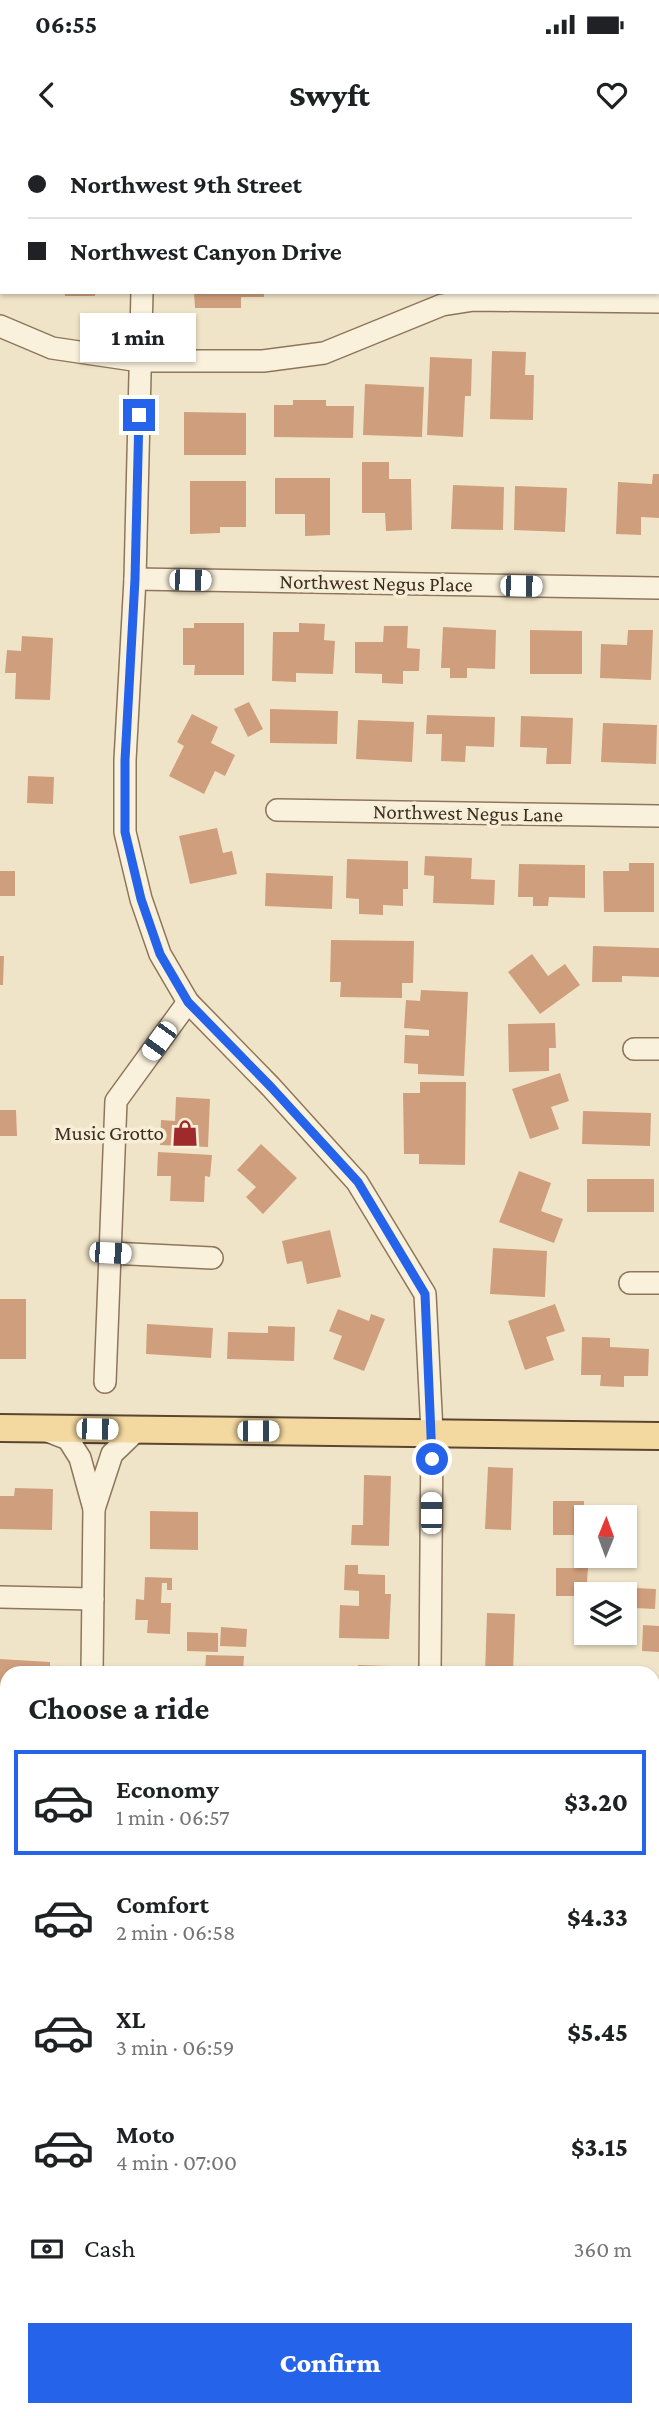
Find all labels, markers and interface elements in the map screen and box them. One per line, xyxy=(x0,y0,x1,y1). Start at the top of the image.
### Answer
text: 06:55 xyxy=(35,10,97,39)
icon: back xyxy=(28,76,66,114)
icon: heart xyxy=(593,76,631,114)
text: Swyft xyxy=(289,77,370,113)
text: Northwest 9th Street xyxy=(70,170,302,199)
text: Northwest Canyon Drive xyxy=(70,237,342,266)
callout: 1 min xyxy=(81,314,197,362)
text: 1 min xyxy=(111,324,165,350)
route end xyxy=(123,399,155,431)
car xyxy=(169,569,212,591)
street label: Northwest Negus Place xyxy=(279,569,473,597)
car xyxy=(500,575,543,597)
street label: Northwest Negus Lane xyxy=(373,799,563,827)
car xyxy=(139,1018,180,1064)
shop icon: Music Grotto xyxy=(170,1118,200,1148)
place label: Music Grotto xyxy=(54,1121,164,1145)
car xyxy=(89,1241,132,1265)
car xyxy=(76,1418,119,1440)
car xyxy=(238,1421,280,1442)
route start xyxy=(416,1443,448,1475)
car xyxy=(421,1492,442,1534)
north arrow xyxy=(574,1505,637,1568)
map controls xyxy=(574,1505,637,1645)
button: layers xyxy=(574,1582,637,1645)
text: Choose a ride xyxy=(28,1690,209,1726)
icon: car xyxy=(32,1771,95,1834)
text: Economy xyxy=(116,1775,219,1804)
text: $3.20 xyxy=(564,1788,628,1817)
text: 1 min · 06:57 xyxy=(116,1804,230,1830)
icon: car xyxy=(32,1886,95,1949)
text: Comfort xyxy=(116,1890,209,1919)
text: $4.33 xyxy=(567,1903,628,1932)
text: 2 min · 06:58 xyxy=(116,1919,235,1945)
icon: car xyxy=(32,2001,95,2064)
text: XL xyxy=(116,2005,145,2034)
text: $5.45 xyxy=(567,2018,628,2047)
text: 3 min · 06:59 xyxy=(116,2034,234,2060)
icon: car xyxy=(32,2116,95,2179)
text: Moto xyxy=(116,2120,175,2149)
text: $3.15 xyxy=(571,2133,628,2162)
text: 4 min · 07:00 xyxy=(116,2149,237,2175)
icon: cash xyxy=(28,2230,66,2268)
text: Cash xyxy=(84,2234,135,2263)
text: 360 m xyxy=(574,2236,632,2262)
button: Confirm xyxy=(28,2323,632,2403)

